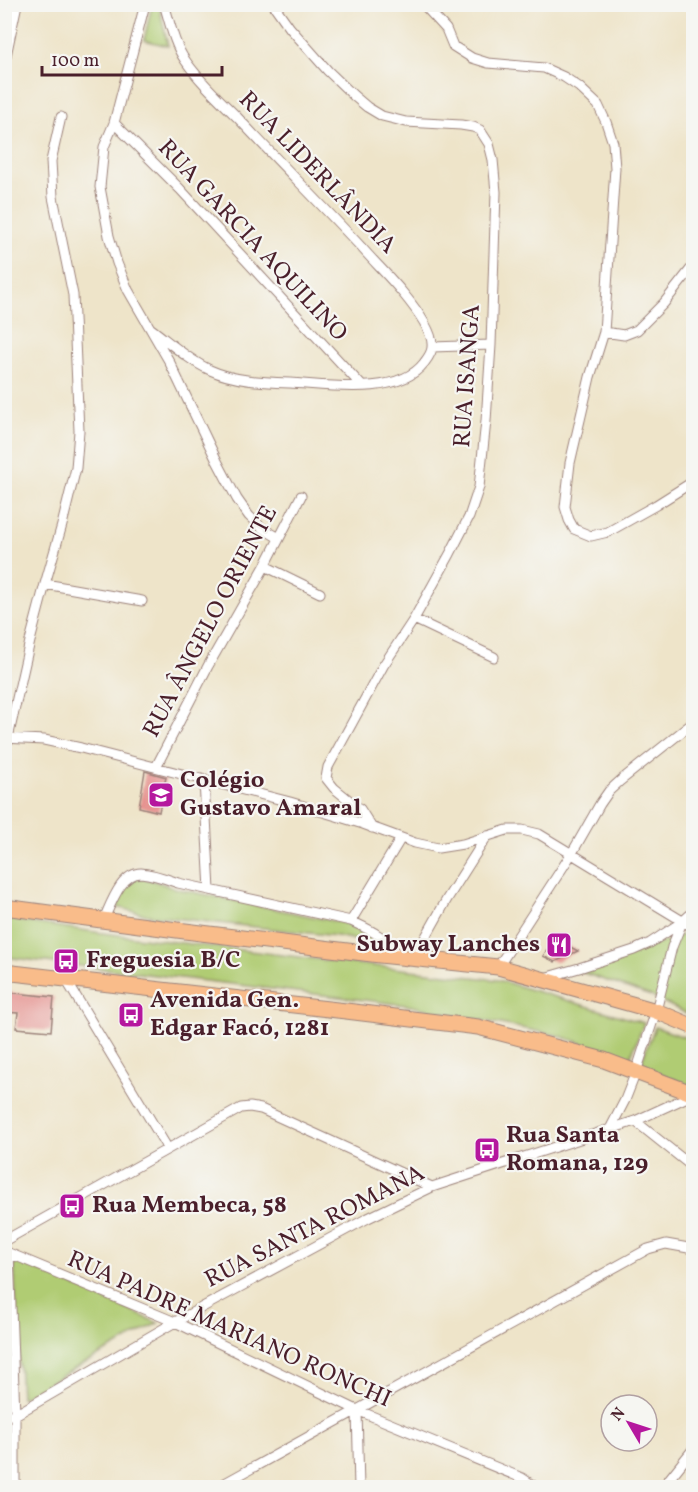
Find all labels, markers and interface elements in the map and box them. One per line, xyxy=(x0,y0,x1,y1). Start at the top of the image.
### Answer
scale bar xyxy=(42,39,222,77)
text: 100 m xyxy=(51,49,100,74)
street label: RUA LIDERLÂNDIA xyxy=(230,84,404,262)
street label: RUA GARCIA AQUILINO xyxy=(149,132,355,350)
street label: RUA ISANGA xyxy=(446,303,490,449)
street label: RUA ÂNGELO ORIENTE xyxy=(135,500,287,744)
place label: Colégio Gustavo Amaral xyxy=(180,764,361,826)
school or university icon: Colégio Gustavo Amaral xyxy=(146,780,176,810)
place label: Subway Lanches xyxy=(357,928,540,962)
restaurant icon: Subway Lanches xyxy=(544,930,574,960)
place label: Freguesia B/C xyxy=(86,944,241,978)
bus stop icon: Freguesia B/C xyxy=(51,946,81,976)
place label: Avenida Gen. Edgar Facó, 1281 xyxy=(150,984,329,1046)
bus stop icon: Avenida Gen. Edgar Facó, 1281 xyxy=(116,1000,146,1030)
place label: Rua Santa Romana, 129 xyxy=(506,1119,648,1181)
bus stop icon: Rua Santa Romana, 129 xyxy=(472,1135,502,1165)
street label: RUA SANTA ROMANA xyxy=(199,1157,431,1297)
place label: Rua Membeca, 58 xyxy=(92,1189,287,1223)
bus stop icon: Rua Membeca, 58 xyxy=(57,1191,87,1221)
street label: RUA PADRE MARIANO RONCHI xyxy=(62,1243,396,1417)
north arrow xyxy=(599,1393,659,1453)
text: N xyxy=(607,1403,631,1426)

